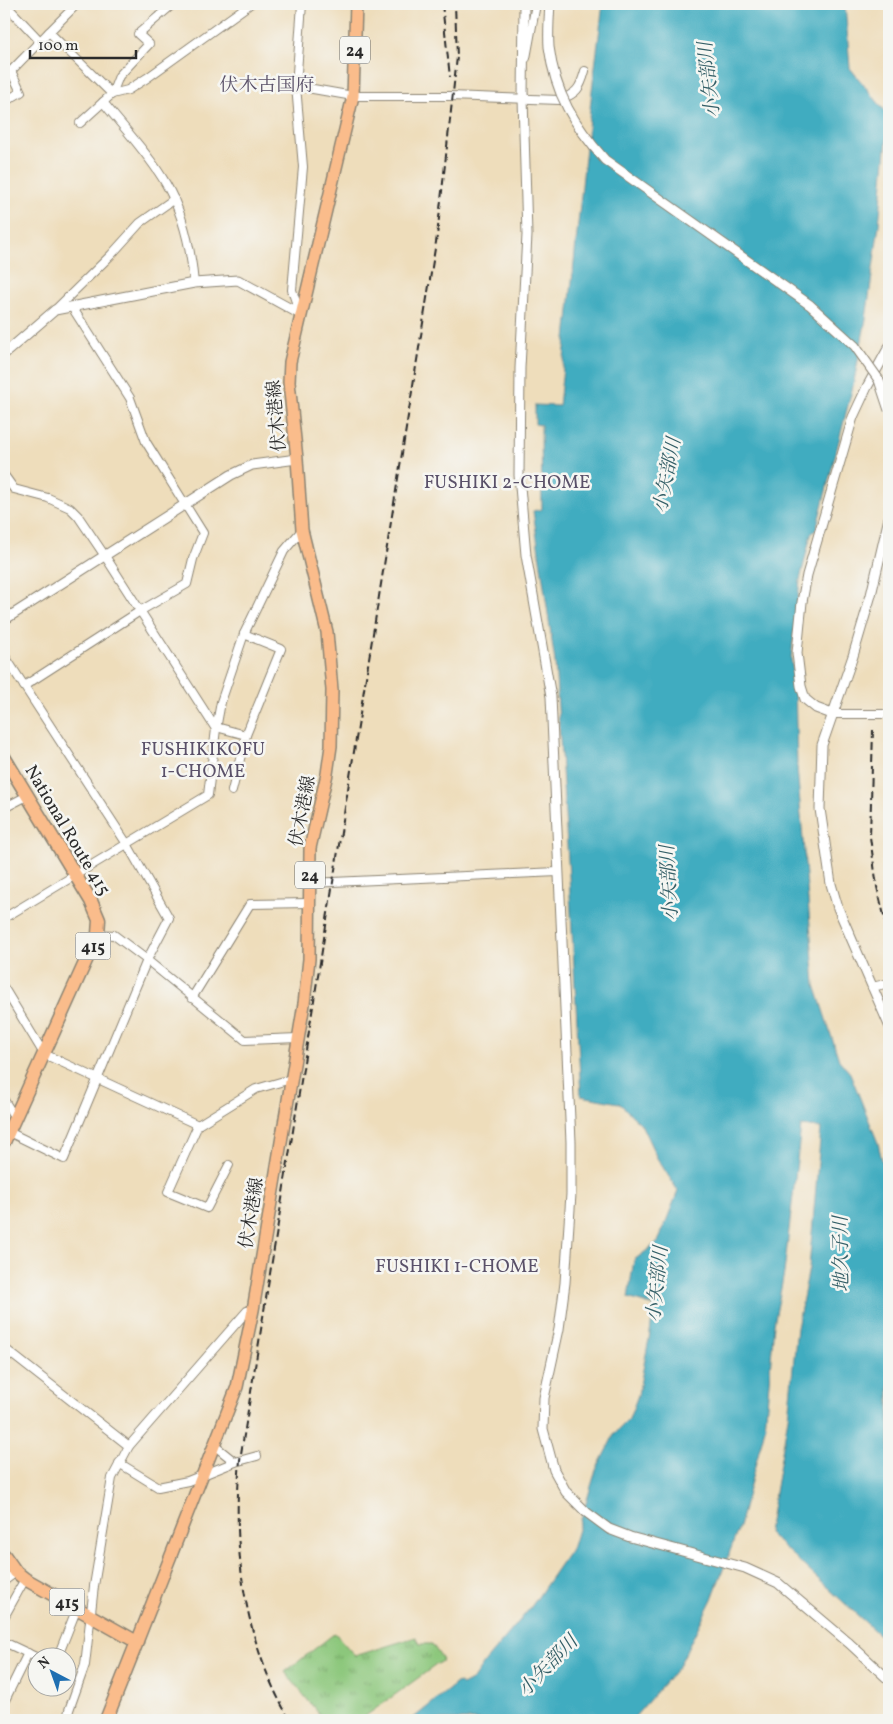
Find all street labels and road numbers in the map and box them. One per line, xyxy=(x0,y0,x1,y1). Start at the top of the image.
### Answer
road number: 24 xyxy=(340,36,370,64)
street label: 伏木港線 xyxy=(262,379,293,453)
street label: National Route 415 xyxy=(18,761,116,901)
street label: 伏木港線 xyxy=(284,774,323,849)
road number: 24 xyxy=(295,862,325,888)
road number: 415 xyxy=(76,932,110,959)
street label: 伏木港線 xyxy=(235,1176,270,1251)
road number: 415 xyxy=(50,1588,84,1615)

